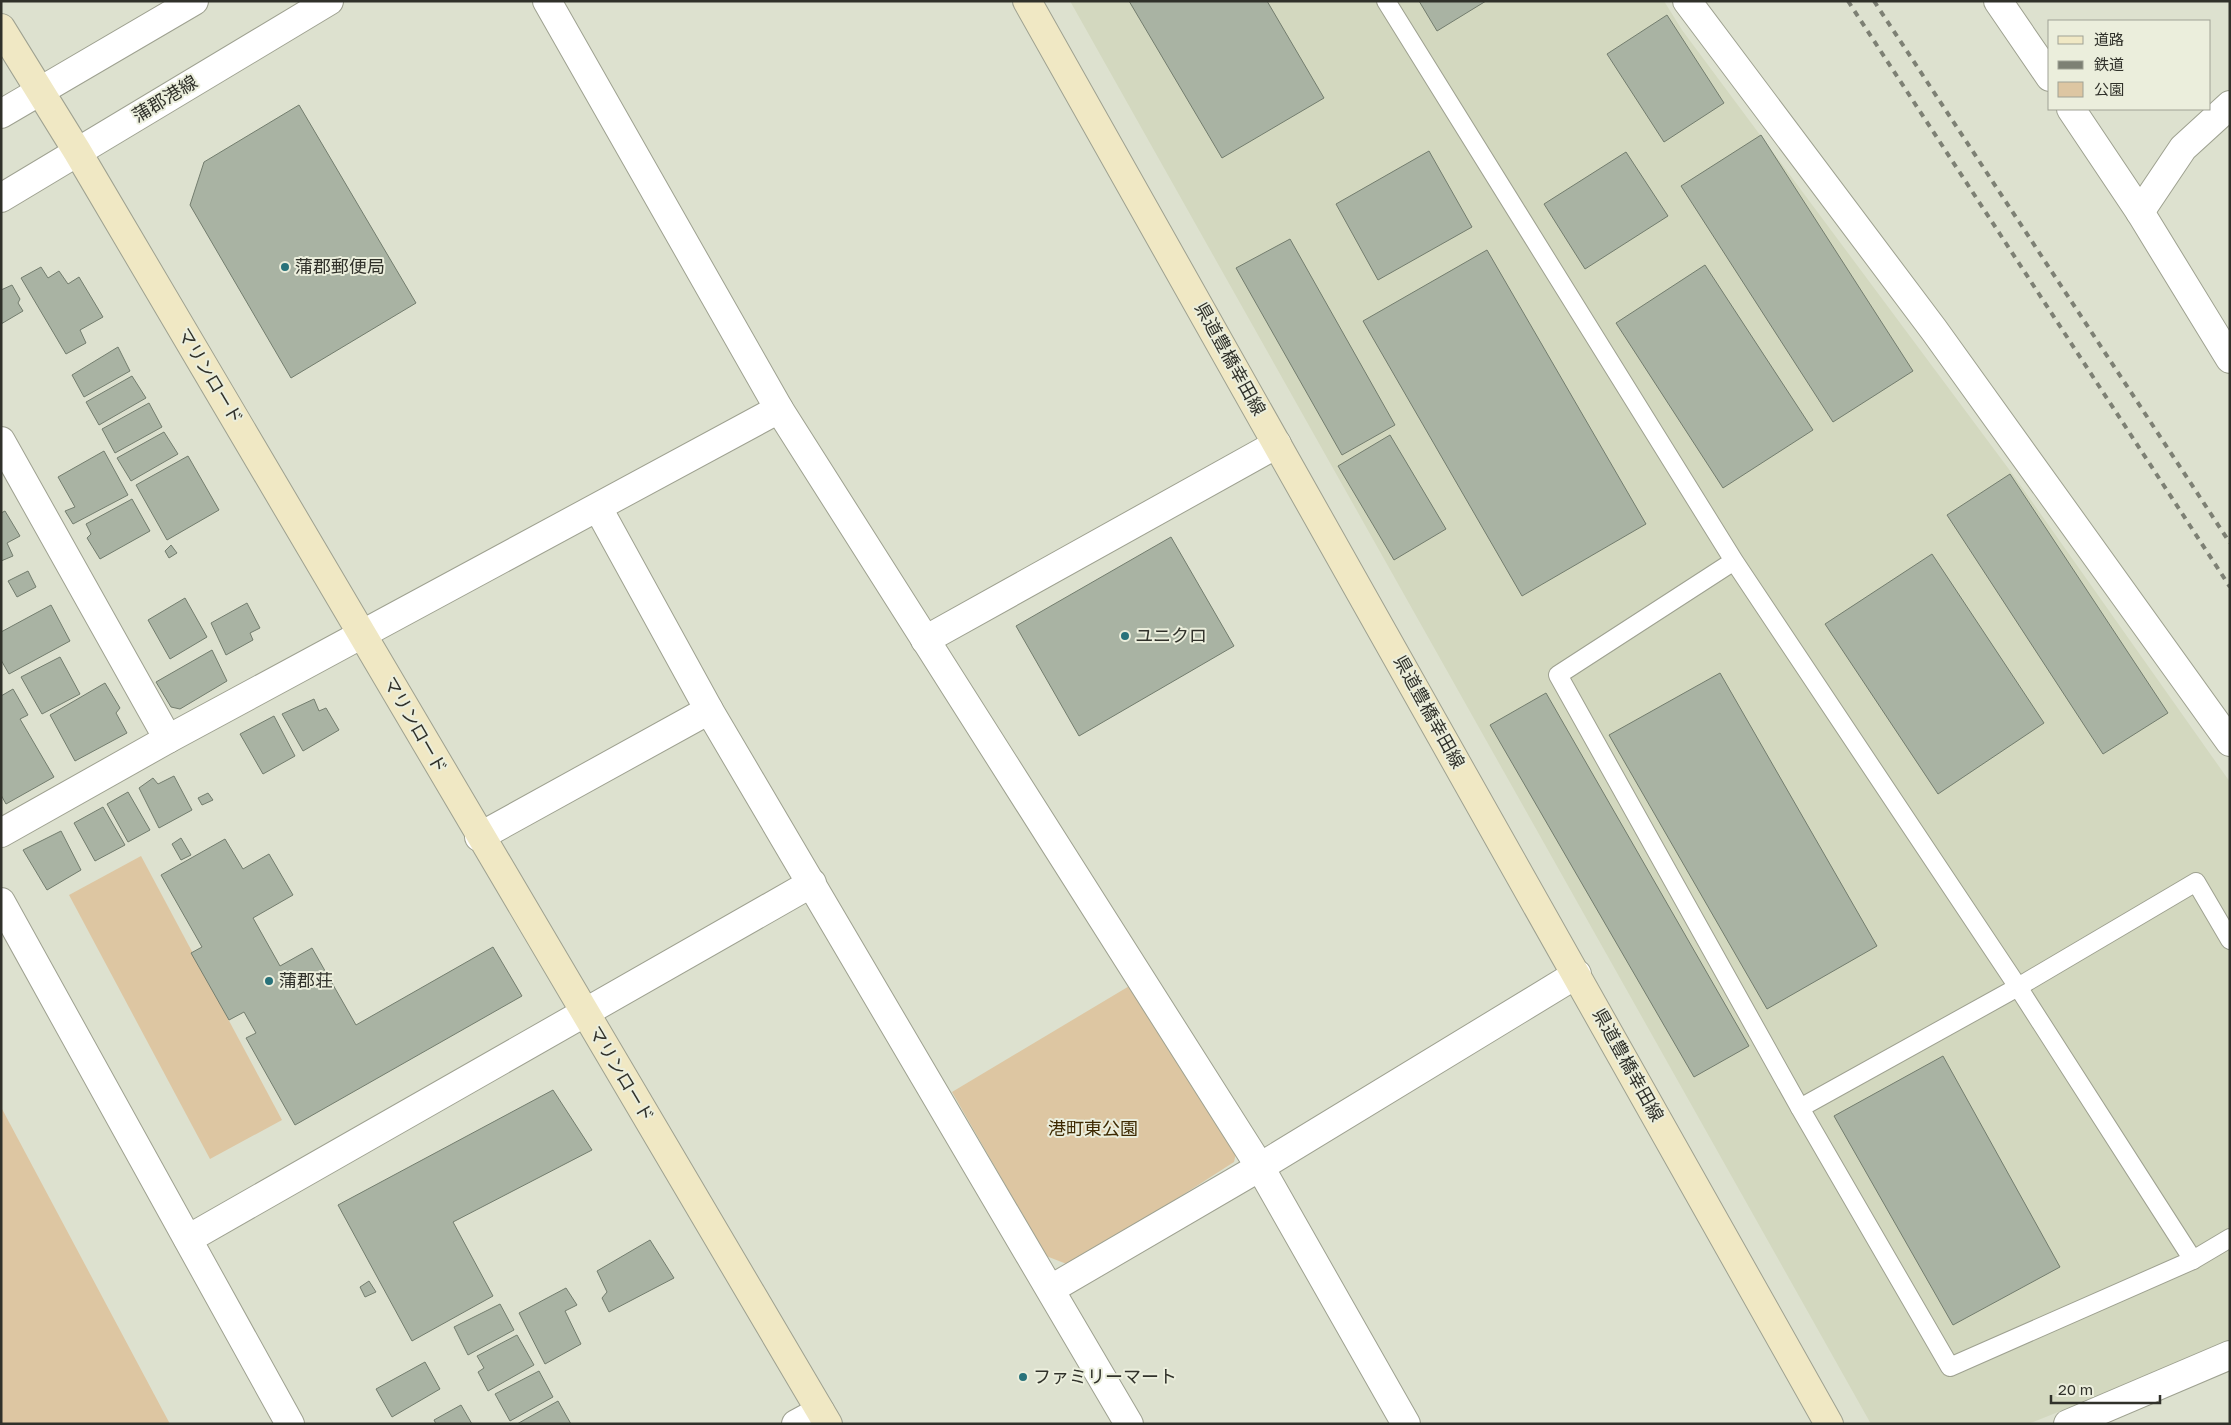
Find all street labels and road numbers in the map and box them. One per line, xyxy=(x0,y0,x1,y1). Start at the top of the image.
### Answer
street label: 蒲郡港線 xyxy=(128,70,201,126)
street label: 県道豊橋幸田線 xyxy=(1191,298,1271,419)
street label: マリンロード xyxy=(174,324,248,427)
street label: 県道豊橋幸田線 xyxy=(1390,651,1470,772)
street label: マリンロード xyxy=(379,672,452,777)
street label: 県道豊橋幸田線 xyxy=(1589,1004,1669,1125)
street label: マリンロード xyxy=(585,1022,659,1125)

